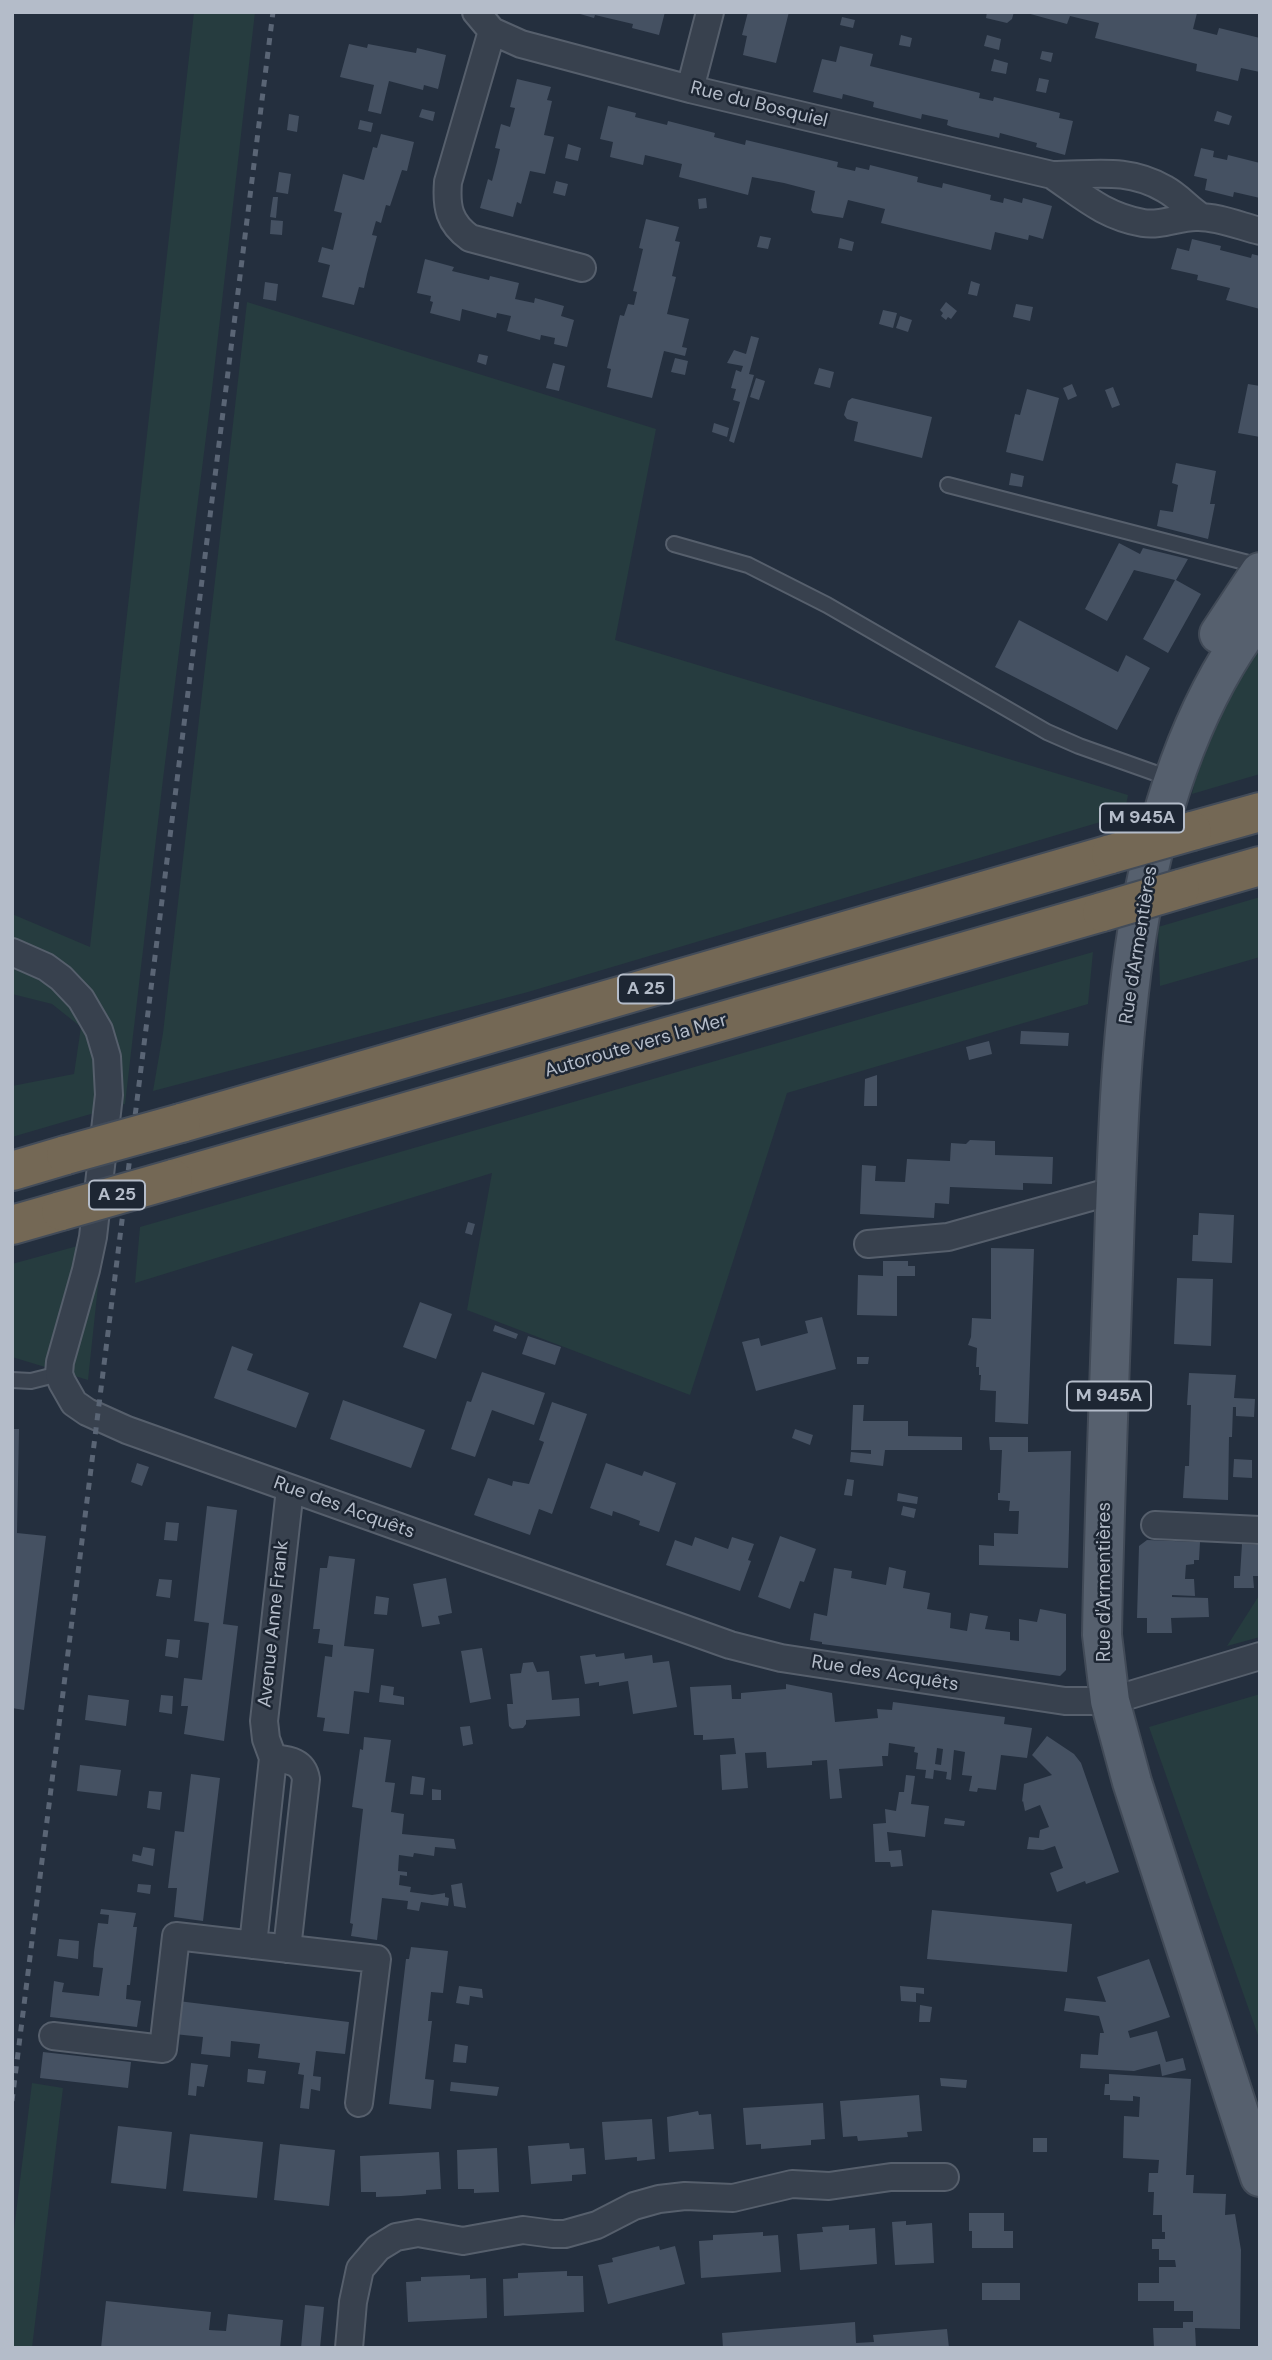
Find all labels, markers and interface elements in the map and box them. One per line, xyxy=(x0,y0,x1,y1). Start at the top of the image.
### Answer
street label: Rue du Bosquiel xyxy=(688,77,830,133)
road number: M 945A xyxy=(1100,804,1184,832)
street label: Rue d'Armentières xyxy=(1115,864,1163,1026)
road number: A 25 xyxy=(618,974,674,1004)
street label: Autoroute vers la Mer xyxy=(542,1009,730,1083)
road number: A 25 xyxy=(89,1180,145,1210)
road number: M 945A xyxy=(1067,1381,1151,1410)
street label: Rue des Acquêts xyxy=(270,1472,418,1544)
street label: Rue d'Armentières xyxy=(1094,1502,1116,1662)
street label: Avenue Anne Frank xyxy=(254,1539,294,1709)
street label: Rue des Acquêts xyxy=(810,1651,960,1697)

